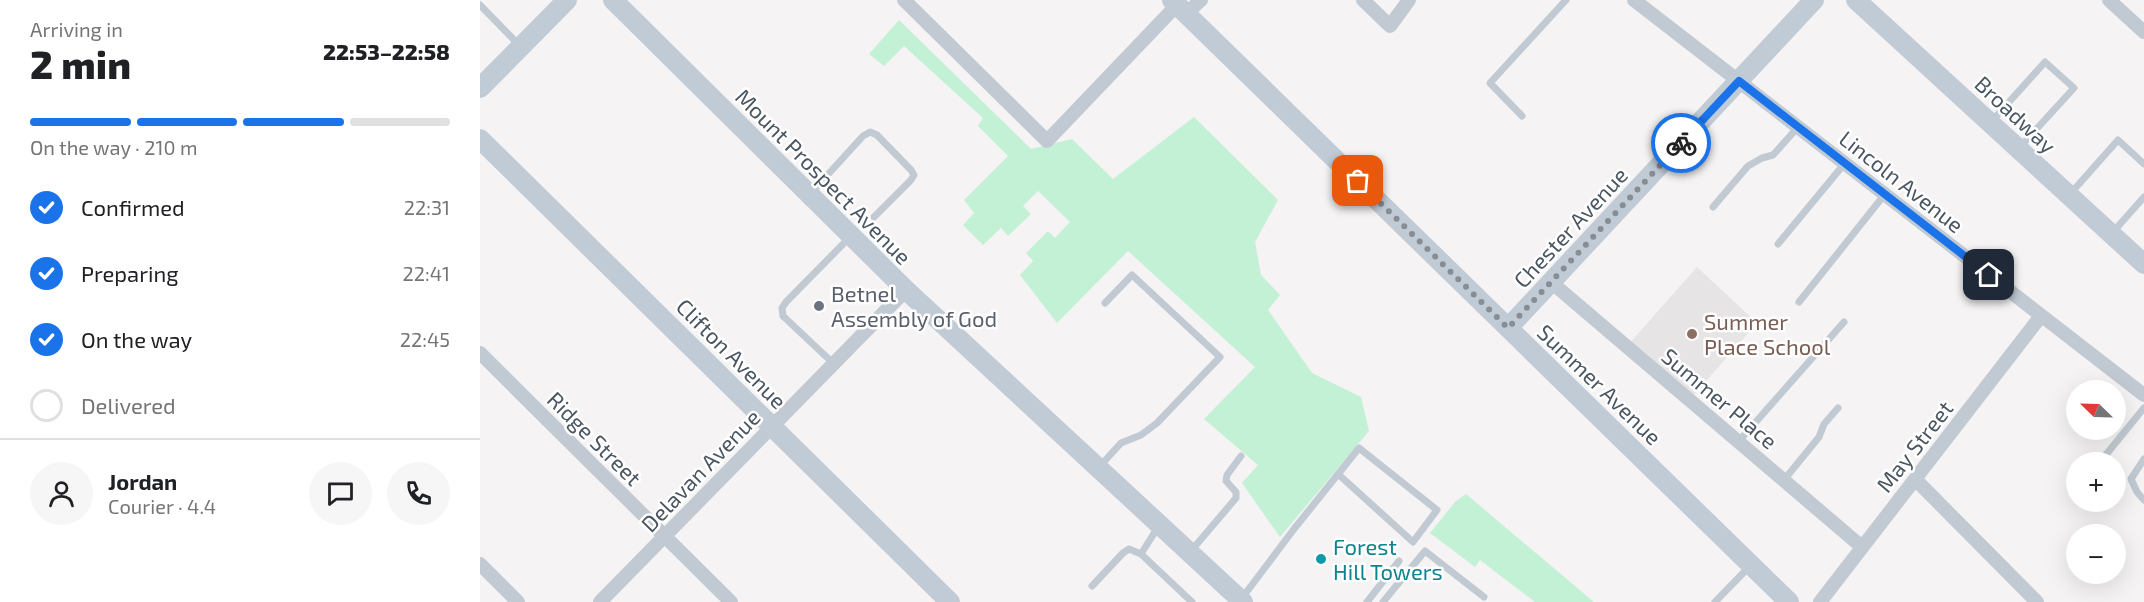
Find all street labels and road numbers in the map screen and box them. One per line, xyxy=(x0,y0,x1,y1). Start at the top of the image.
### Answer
street label: Broadway xyxy=(1970,70,2062,158)
street label: Mount Prospect Avenue xyxy=(731,83,917,269)
street label: Lincoln Avenue xyxy=(1835,125,1969,237)
street label: Chester Avenue xyxy=(1508,161,1632,293)
street label: Clifton Avenue xyxy=(672,293,792,413)
street label: Summer Avenue xyxy=(1533,318,1667,450)
street label: Summer Place xyxy=(1657,342,1783,454)
street label: Ridge Street xyxy=(543,386,647,490)
street label: May Street xyxy=(1870,395,1958,497)
street label: Delavan Avenue xyxy=(635,404,765,536)

